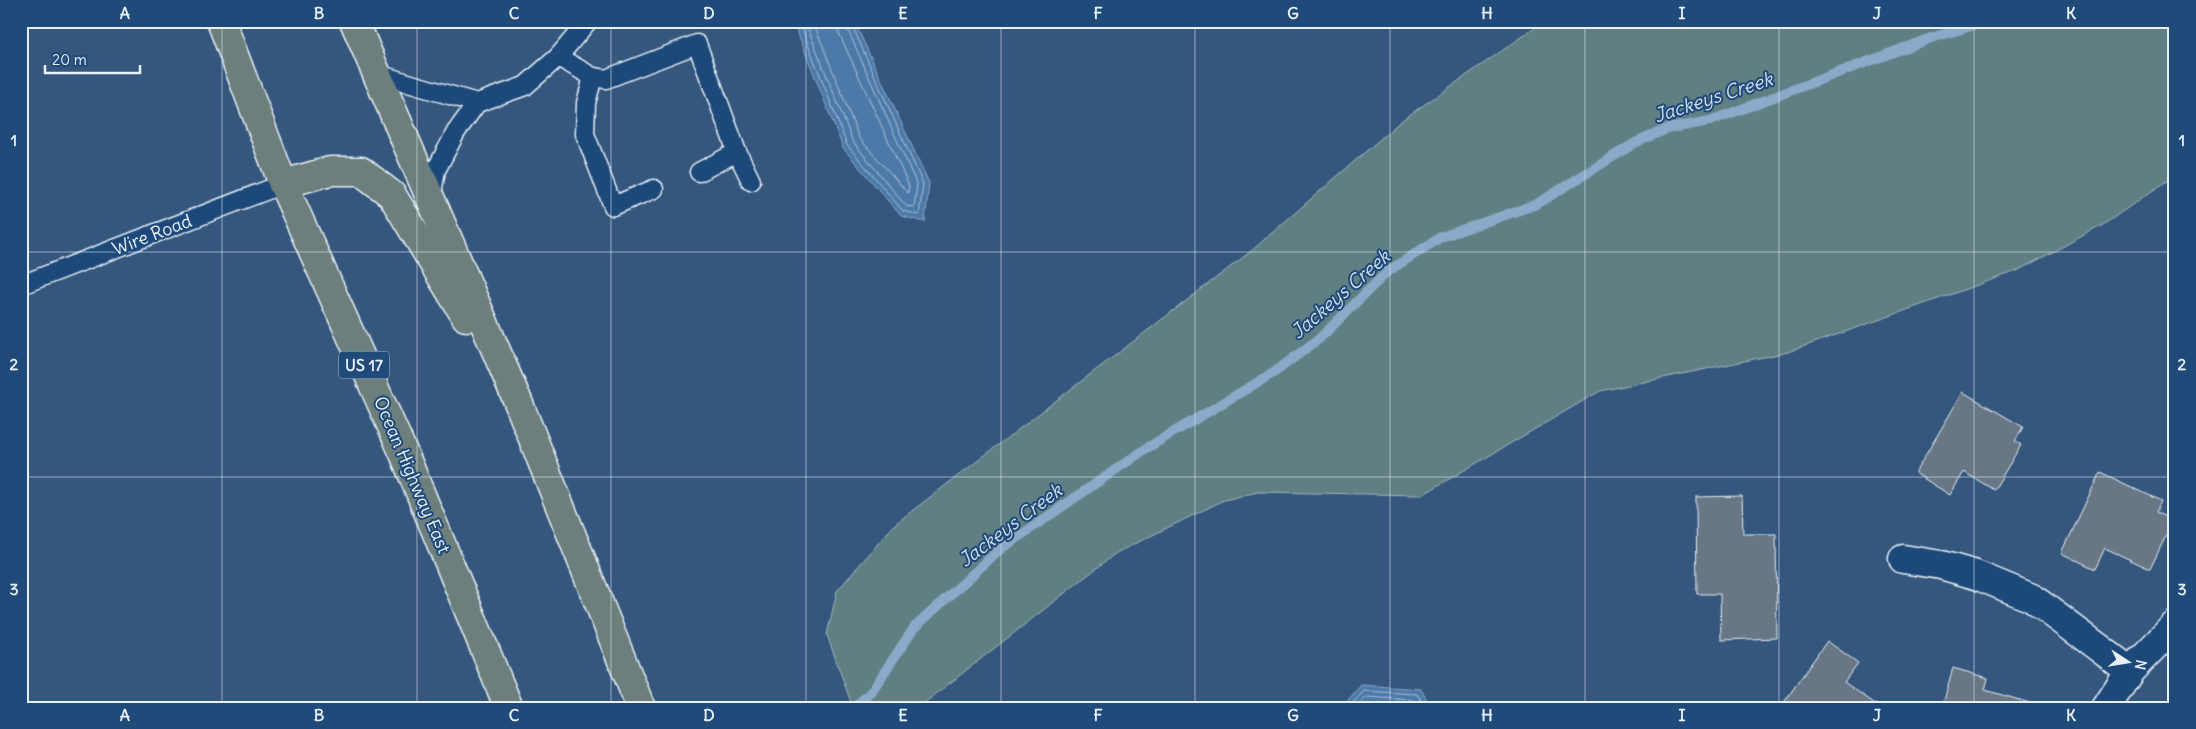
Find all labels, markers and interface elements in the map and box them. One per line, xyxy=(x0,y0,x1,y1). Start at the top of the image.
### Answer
text: A xyxy=(120,3,130,23)
text: B xyxy=(314,3,325,23)
text: C xyxy=(509,3,520,23)
text: D xyxy=(703,3,715,23)
text: E xyxy=(898,3,908,23)
text: F xyxy=(1093,3,1103,23)
text: G xyxy=(1287,3,1299,23)
text: H xyxy=(1481,3,1493,23)
text: I xyxy=(1679,3,1686,23)
text: J xyxy=(1873,3,1882,23)
text: K xyxy=(2066,3,2076,23)
scale bar xyxy=(45,42,140,74)
text: 20 m xyxy=(52,50,87,69)
water label: Jackeys Creek xyxy=(1651,66,1777,127)
text: 1 xyxy=(11,130,17,150)
text: 1 xyxy=(2179,130,2185,150)
street label: Wire Road xyxy=(109,209,195,260)
water label: Jackeys Creek xyxy=(1286,244,1395,344)
road number: US 17 xyxy=(339,352,389,378)
text: 2 xyxy=(10,354,19,374)
text: 2 xyxy=(2178,354,2187,374)
street label: Ocean Highway East xyxy=(369,393,456,557)
water label: Jackeys Creek xyxy=(953,477,1068,572)
text: 3 xyxy=(9,579,19,599)
text: 3 xyxy=(2177,579,2187,599)
north arrow xyxy=(2104,636,2154,686)
text: N xyxy=(2131,658,2151,671)
text: A xyxy=(120,705,130,725)
text: B xyxy=(314,705,325,725)
text: C xyxy=(509,705,520,725)
text: D xyxy=(703,705,715,725)
text: E xyxy=(898,705,908,725)
text: F xyxy=(1093,705,1103,725)
text: G xyxy=(1287,705,1299,725)
text: H xyxy=(1481,705,1493,725)
text: I xyxy=(1679,705,1686,725)
text: J xyxy=(1873,705,1882,725)
text: K xyxy=(2066,705,2076,725)

